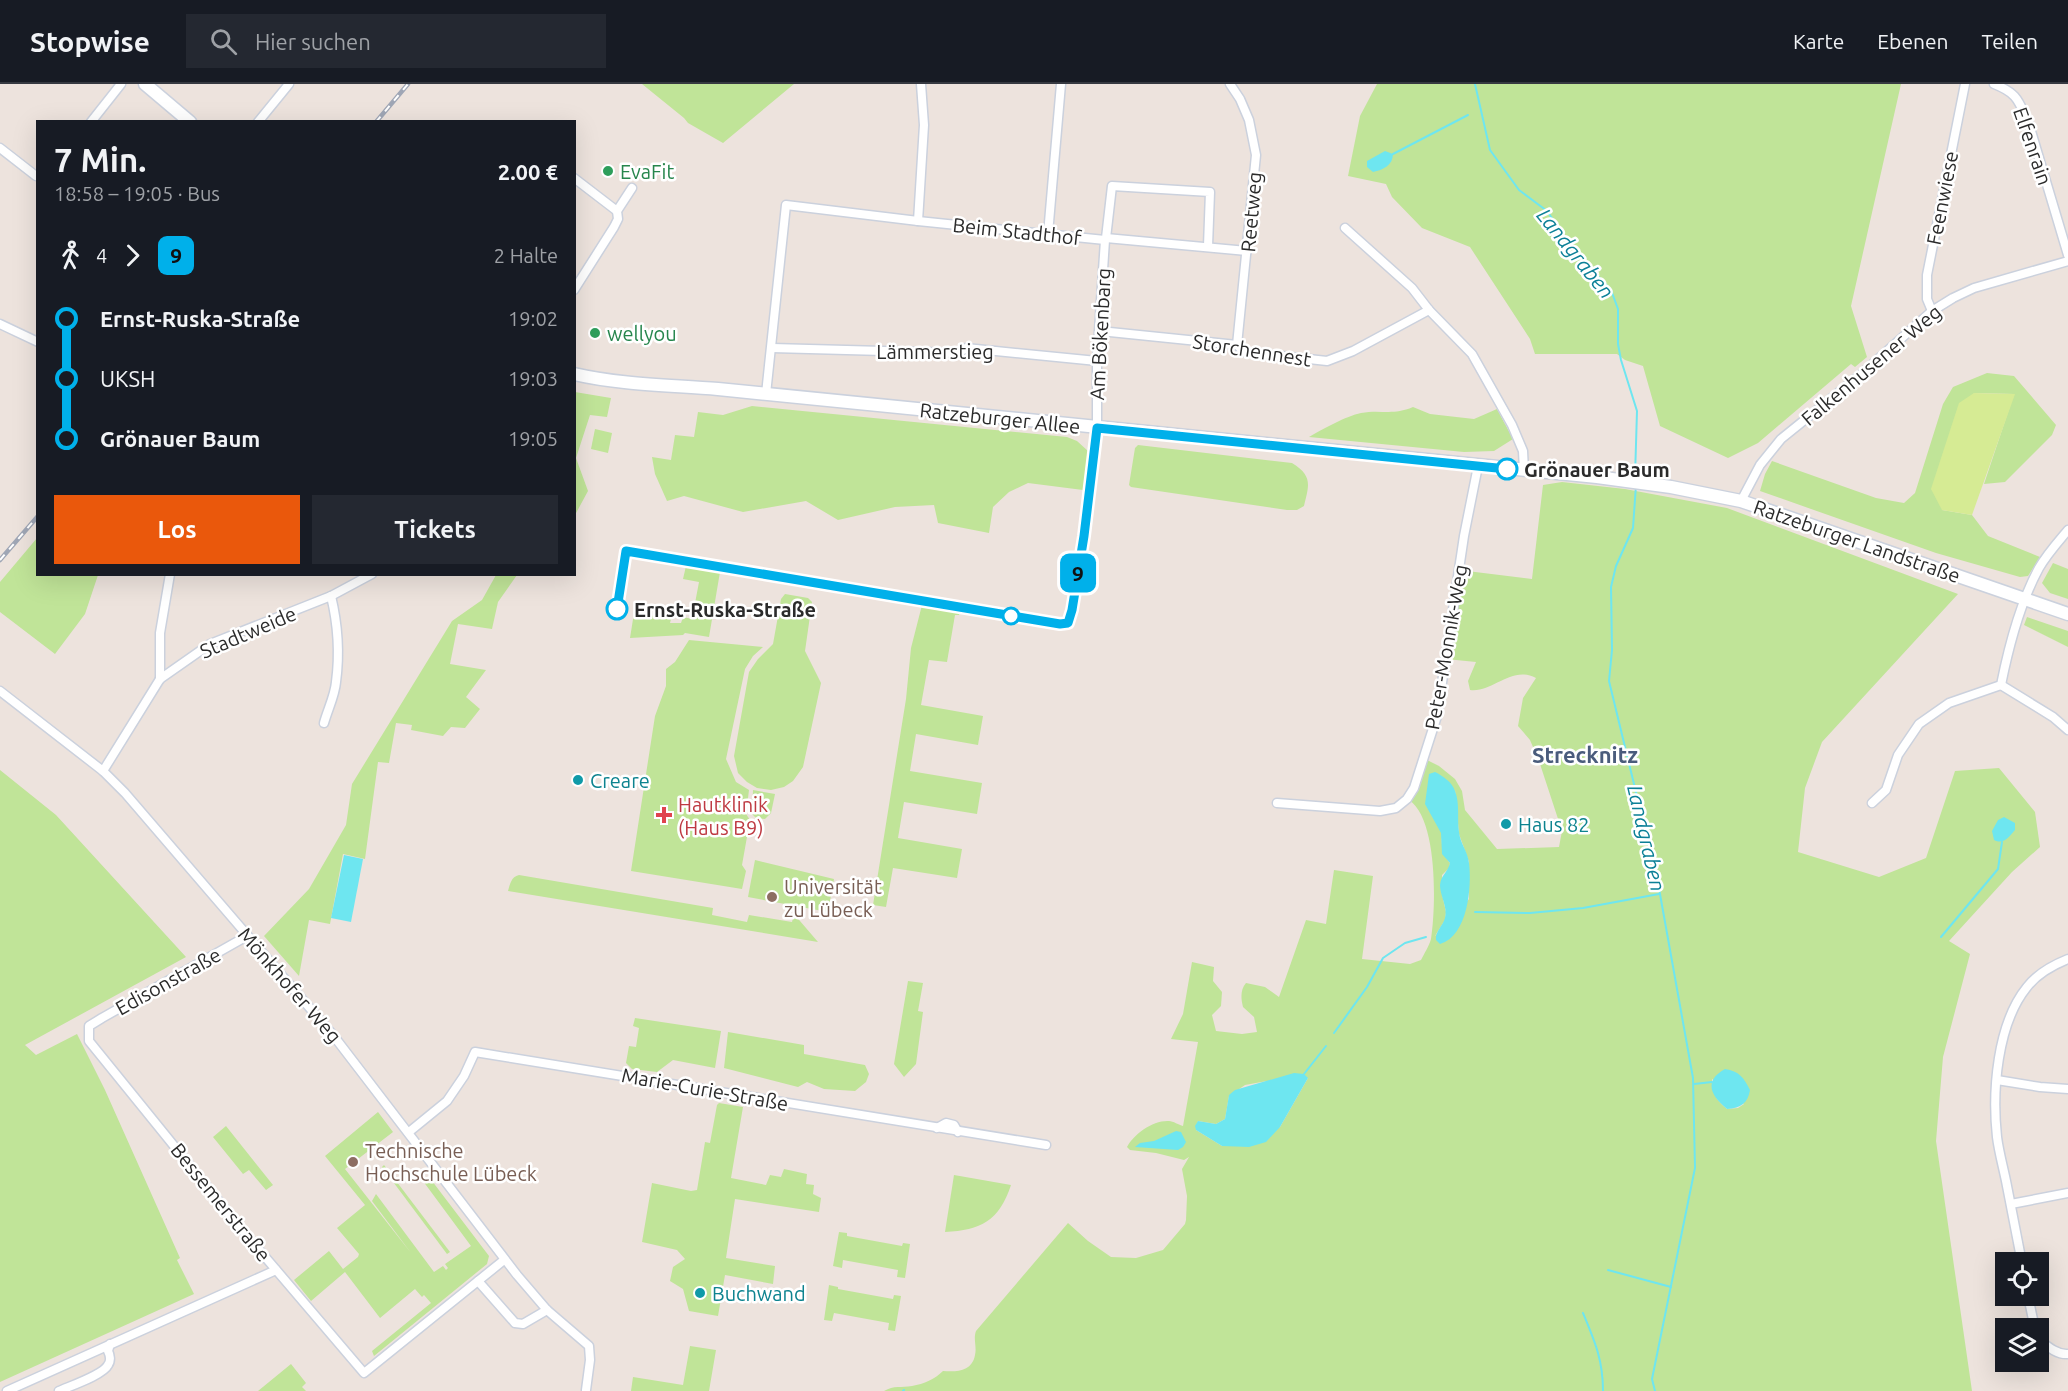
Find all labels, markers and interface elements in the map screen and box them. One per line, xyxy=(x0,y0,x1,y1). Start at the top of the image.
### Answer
search box xyxy=(186,14,606,68)
icon: search xyxy=(207,25,240,58)
text: Stopwise xyxy=(30,26,150,57)
text: Hier suchen xyxy=(255,29,371,54)
text: Karte xyxy=(1793,29,1844,53)
text: Ebenen xyxy=(1877,29,1949,53)
text: Teilen xyxy=(1982,29,2038,53)
street label: Elfenrain xyxy=(2009,104,2057,188)
text: 7 Min. xyxy=(54,141,146,178)
street label: Feenwiese xyxy=(1922,149,1962,247)
text: 2.00 € xyxy=(498,159,558,184)
place label: EvaFit xyxy=(620,160,674,183)
marker: EvaFit xyxy=(601,164,615,178)
street label: Reetweg xyxy=(1236,171,1266,253)
text: 18:58 – 19:05 · Bus xyxy=(54,182,220,205)
water label: Landgraben xyxy=(1532,203,1620,303)
street label: Beim Stadthof xyxy=(951,213,1083,249)
icon: walk xyxy=(54,239,87,272)
icon: forward xyxy=(116,239,149,272)
text: 9 xyxy=(170,243,182,267)
text: 4 xyxy=(96,244,107,267)
text: 2 Halte xyxy=(494,244,558,267)
street label: Am Bökenbarg xyxy=(1085,267,1115,401)
street label: Falkenhusener Weg xyxy=(1796,300,1946,430)
text: Ernst-Ruska-Straße xyxy=(100,306,300,331)
text: 19:02 xyxy=(508,307,558,330)
place label: wellyou xyxy=(607,322,677,345)
marker: wellyou xyxy=(588,326,602,340)
street label: Storchennest xyxy=(1191,329,1313,371)
street label: Lämmerstieg xyxy=(876,340,994,363)
text: UKSH xyxy=(100,366,155,391)
text: 19:03 xyxy=(508,367,558,390)
street label: Ratzeburger Allee xyxy=(918,398,1082,438)
text: Grönauer Baum xyxy=(100,426,260,451)
text: 19:05 xyxy=(508,427,558,450)
marker: Grönauer Baum xyxy=(1496,458,1518,480)
place label: Grönauer Baum xyxy=(1524,458,1670,481)
button: Los xyxy=(54,495,300,564)
button: Tickets xyxy=(312,495,558,564)
street label: Ratzeburger Landstraße xyxy=(1751,495,1963,587)
line badge: 9 xyxy=(1058,554,1098,592)
text: 9 xyxy=(1072,561,1084,585)
street label: Peter-Monnik-Weg xyxy=(1420,563,1472,731)
marker: Ernst-Ruska-Straße xyxy=(606,598,628,620)
place label: Ernst-Ruska-Straße xyxy=(634,598,816,621)
street label: Stadtweide xyxy=(196,601,300,663)
unlabelled marker xyxy=(1002,607,1020,625)
district label: Strecknitz xyxy=(1532,742,1638,767)
place label: Creare xyxy=(590,769,650,792)
marker: Creare xyxy=(571,773,585,787)
water label: Landgraben xyxy=(1623,782,1671,894)
place label: Hautklinik (Haus B9) xyxy=(678,793,768,839)
marker: Hautklinik (Haus B9) xyxy=(655,806,673,824)
place label: Haus 82 xyxy=(1518,813,1589,836)
marker: Haus 82 xyxy=(1499,817,1513,831)
place label: Universität zu Lübeck xyxy=(784,875,882,921)
marker: Universität zu Lübeck xyxy=(765,890,779,904)
street label: Mönkhofer Weg xyxy=(234,923,346,1047)
street label: Edisonstraße xyxy=(111,943,225,1019)
street label: Marie-Curie-Straße xyxy=(620,1063,790,1115)
street label: Bessemerstraße xyxy=(166,1138,276,1266)
place label: Technische Hochschule Lübeck xyxy=(365,1139,537,1185)
marker: Technische Hochschule Lübeck xyxy=(346,1155,360,1169)
map controls xyxy=(1995,1252,2049,1372)
button: locate xyxy=(1995,1252,2049,1306)
place label: Buchwand xyxy=(712,1282,806,1305)
marker: Buchwand xyxy=(693,1286,707,1300)
button: layers xyxy=(1995,1318,2049,1372)

